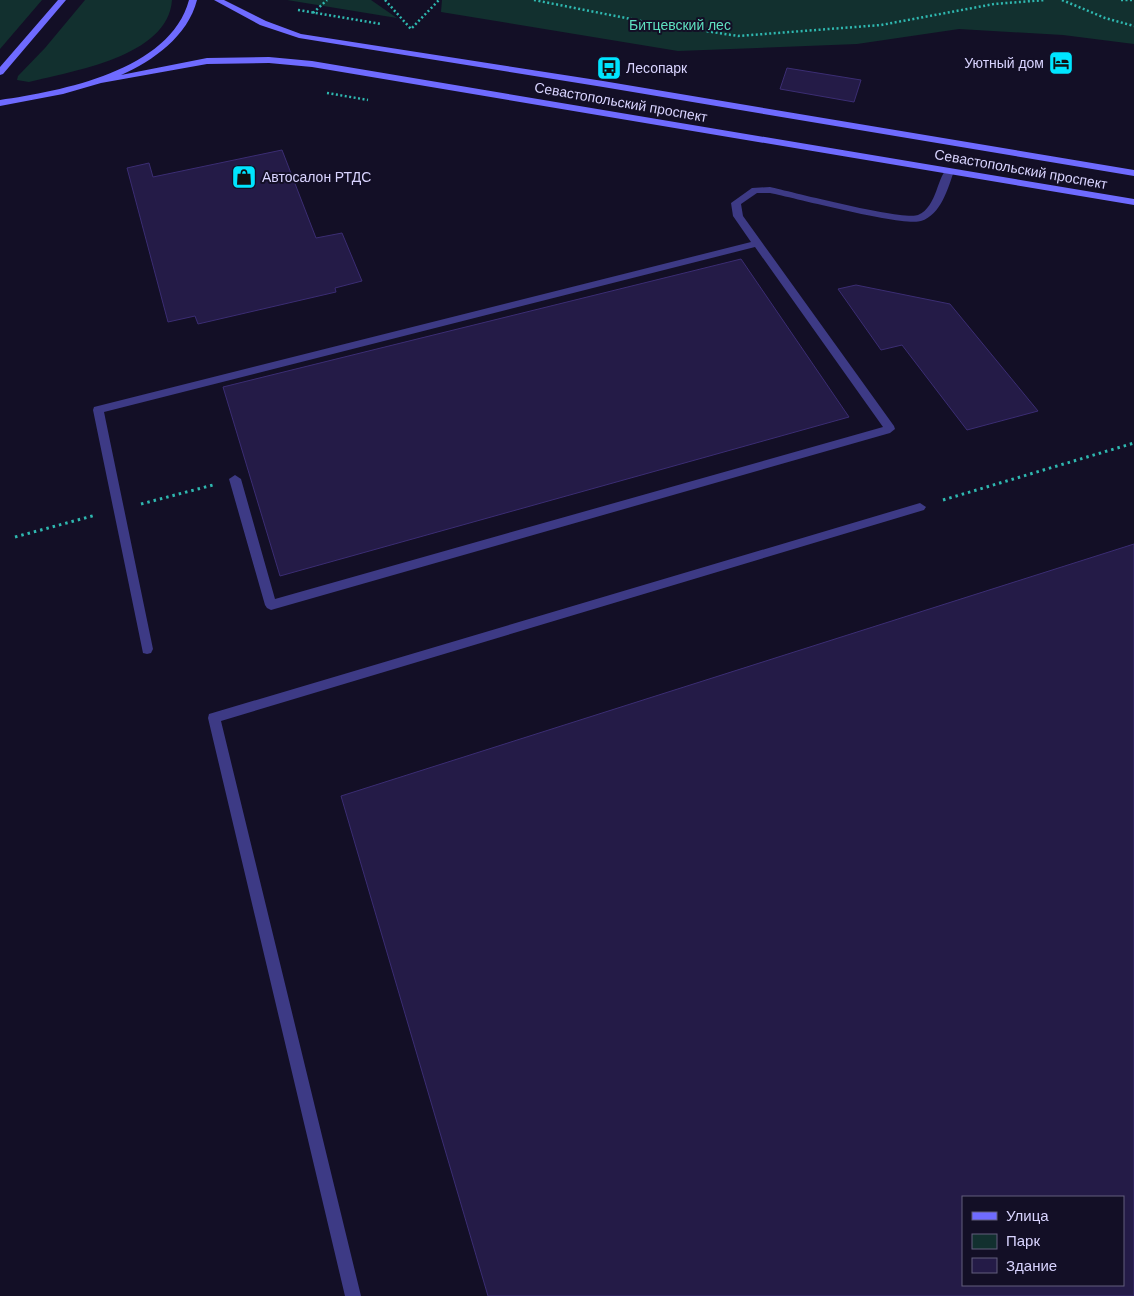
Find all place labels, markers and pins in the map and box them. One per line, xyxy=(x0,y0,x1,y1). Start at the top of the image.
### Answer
hotel icon: Уютный дом xyxy=(1048,50,1074,76)
place label: Уютный дом xyxy=(964,54,1044,72)
bus stop icon: Лесопарк xyxy=(596,55,622,81)
place label: Лесопарк xyxy=(626,59,688,77)
shop icon: Автосалон РТДС xyxy=(231,164,257,190)
place label: Автосалон РТДС xyxy=(262,168,371,186)

